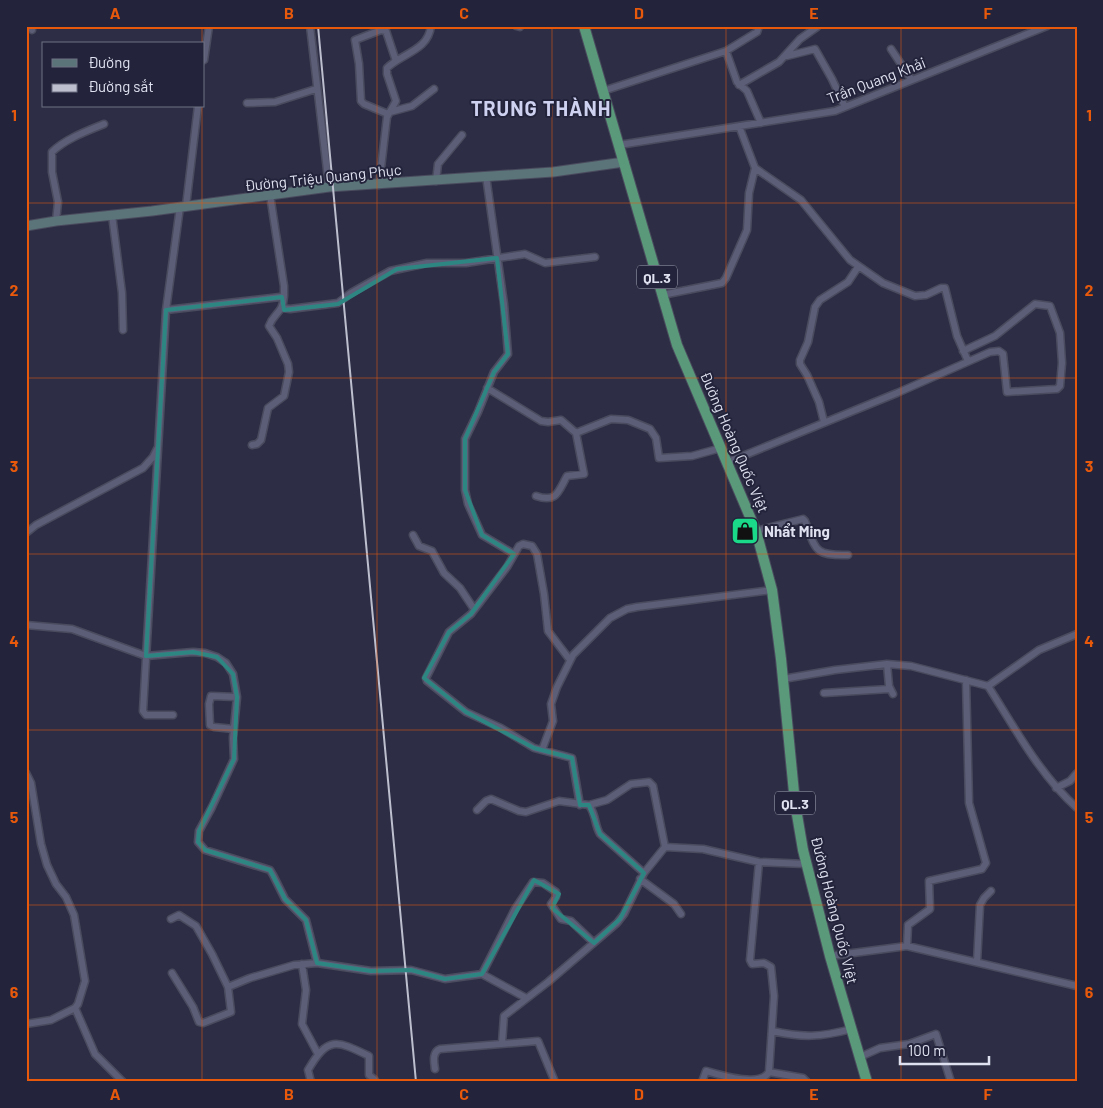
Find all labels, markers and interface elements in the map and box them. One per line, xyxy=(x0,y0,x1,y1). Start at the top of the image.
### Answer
text: A xyxy=(110,3,121,22)
text: B xyxy=(284,3,294,22)
text: C xyxy=(459,3,469,22)
text: D xyxy=(634,3,644,22)
text: E xyxy=(809,3,819,22)
text: F xyxy=(984,3,993,22)
legend xyxy=(42,42,205,108)
text: Đường xyxy=(88,53,130,71)
street label: Trần Quang Khải xyxy=(824,53,928,107)
text: Đường sắt xyxy=(88,77,154,95)
district label: TRUNG THÀNH xyxy=(471,96,611,120)
text: 1 xyxy=(11,105,17,124)
text: 1 xyxy=(1086,105,1092,124)
street label: Đường Triệu Quang Phục xyxy=(244,160,403,194)
road number: QL.3 xyxy=(637,266,677,288)
text: 2 xyxy=(10,280,19,299)
text: 2 xyxy=(1085,280,1094,299)
street label: Đường Hoàng Quốc Việt xyxy=(697,369,773,515)
text: 3 xyxy=(10,456,18,475)
text: 3 xyxy=(1085,456,1093,475)
shop icon: Nhẩt Ming xyxy=(730,516,760,546)
place label: Nhẩt Ming xyxy=(764,522,830,540)
text: 4 xyxy=(9,631,19,650)
text: 4 xyxy=(1084,631,1094,650)
road number: QL.3 xyxy=(775,791,815,814)
text: 5 xyxy=(10,807,19,826)
text: 5 xyxy=(1085,807,1094,826)
street label: Đường Hoàng Quốc Việt xyxy=(808,834,862,986)
text: 6 xyxy=(10,982,19,1001)
text: 6 xyxy=(1085,982,1094,1001)
scale bar xyxy=(900,1033,989,1065)
text: 100 m xyxy=(908,1041,946,1059)
text: A xyxy=(110,1084,121,1103)
text: B xyxy=(284,1084,294,1103)
text: C xyxy=(459,1084,469,1103)
text: D xyxy=(634,1084,644,1103)
text: E xyxy=(809,1084,819,1103)
text: F xyxy=(984,1084,993,1103)

